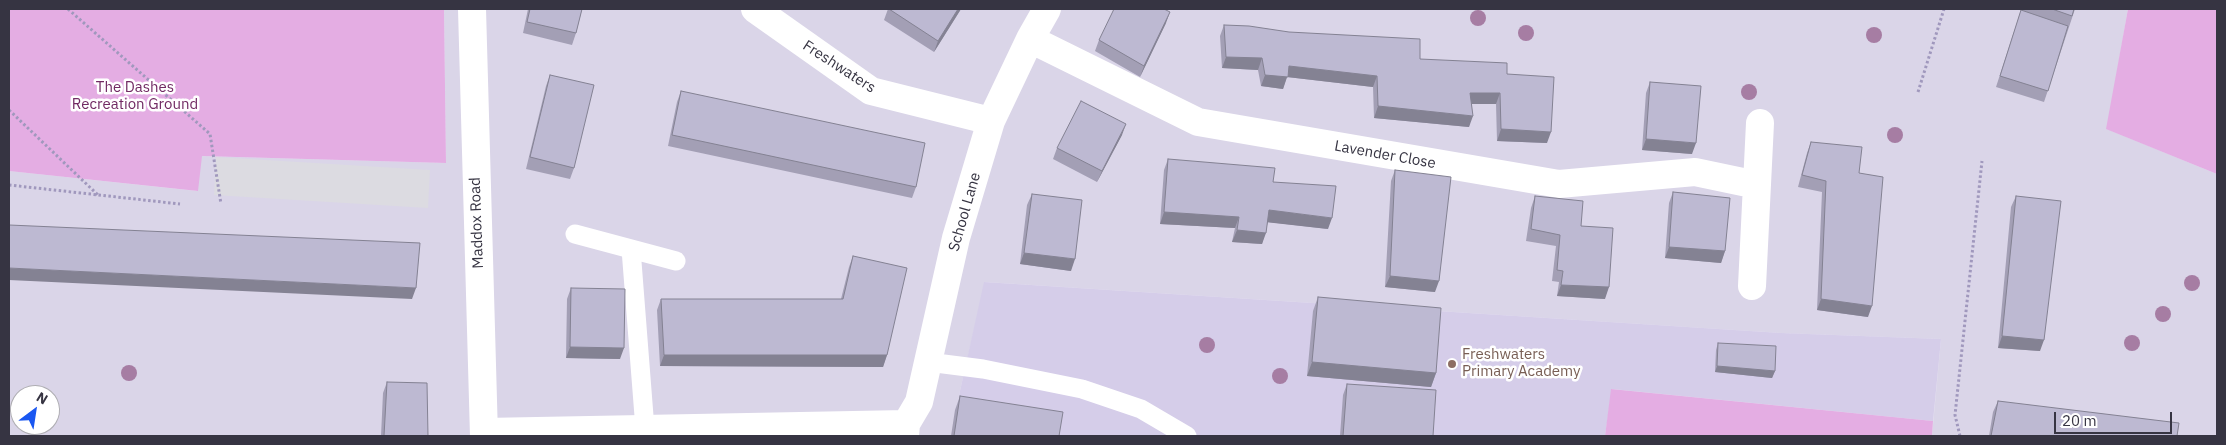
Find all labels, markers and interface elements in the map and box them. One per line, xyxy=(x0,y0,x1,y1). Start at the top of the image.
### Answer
street label: Freshwaters xyxy=(799,37,879,97)
park label: The Dashes Recreation Ground xyxy=(72,79,198,114)
street label: Lavender Close xyxy=(1333,137,1437,173)
street label: School Lane xyxy=(945,170,985,254)
street label: Maddox Road xyxy=(466,177,488,269)
place label: Freshwaters Primary Academy xyxy=(1462,346,1581,381)
marker: Freshwaters Primary Academy xyxy=(1446,358,1458,370)
north arrow xyxy=(10,385,60,435)
text: N xyxy=(33,388,51,408)
scale bar xyxy=(2056,402,2174,434)
text: 20 m xyxy=(2062,411,2097,430)

